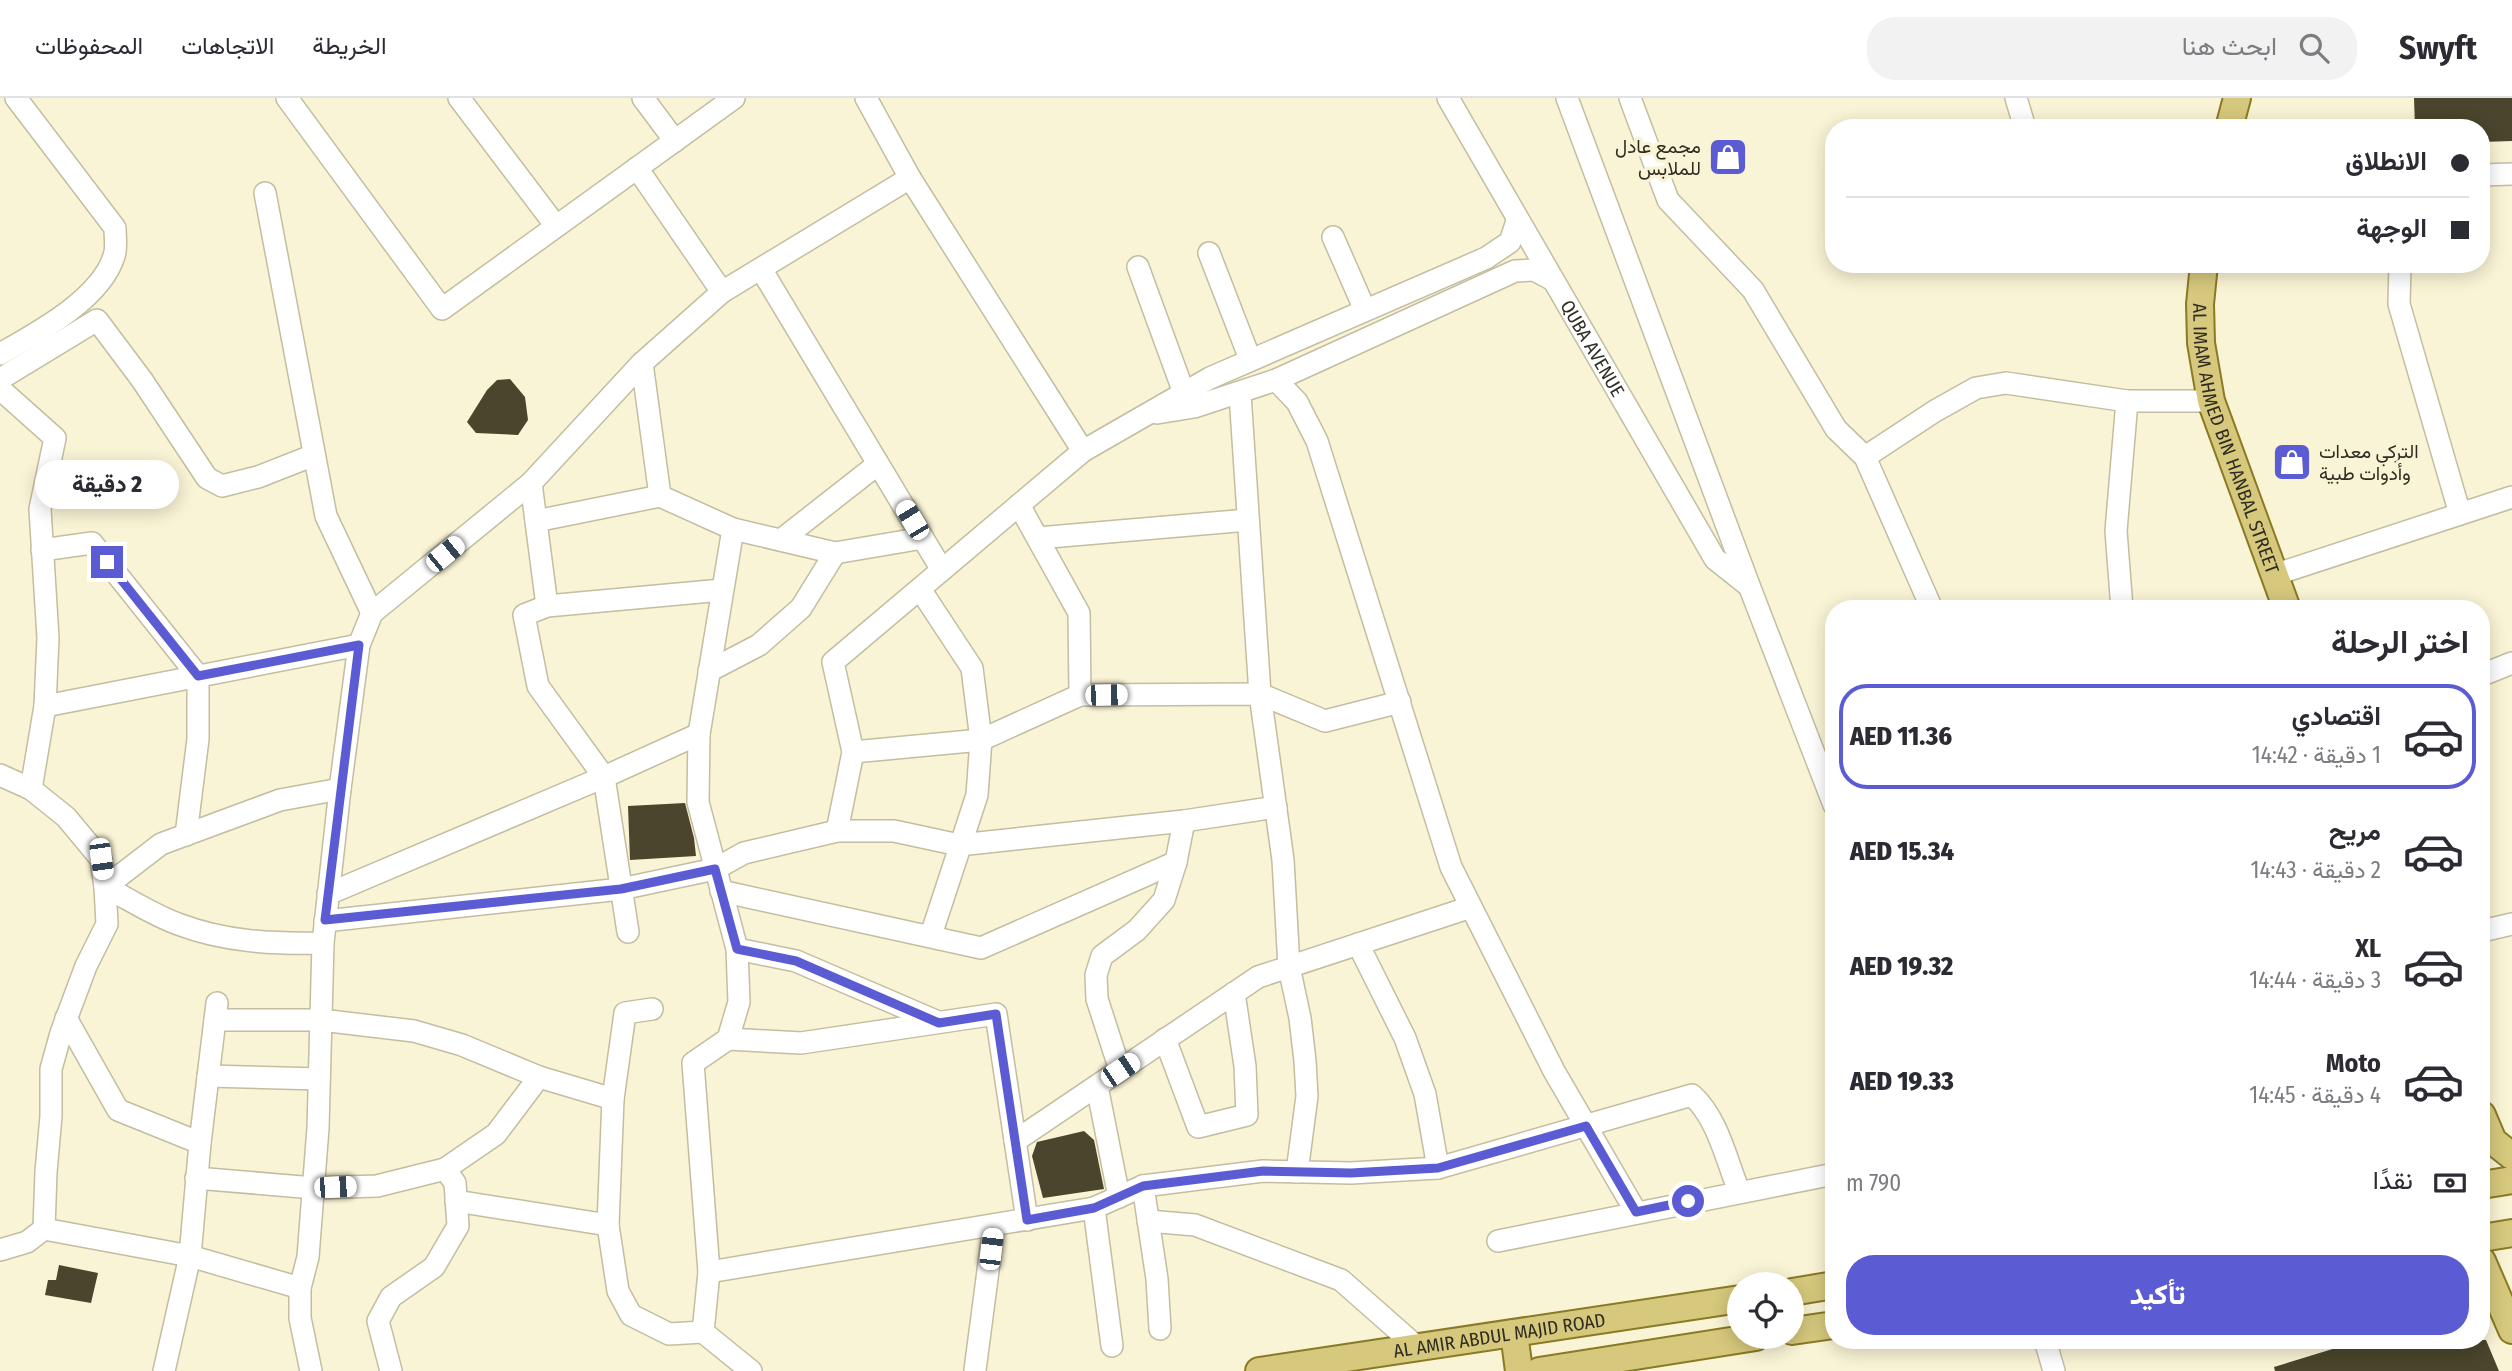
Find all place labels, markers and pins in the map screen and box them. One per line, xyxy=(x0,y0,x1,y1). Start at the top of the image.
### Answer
place label: مجمع عادل للملابس xyxy=(1615,135,1701,180)
shop icon: مجمع عادل للملابس xyxy=(1707,136,1749,178)
place label: التركي معدات وأدوات طبية xyxy=(2319,440,2419,485)
shop icon: التركي معدات وأدوات طبية xyxy=(2271,441,2313,483)

